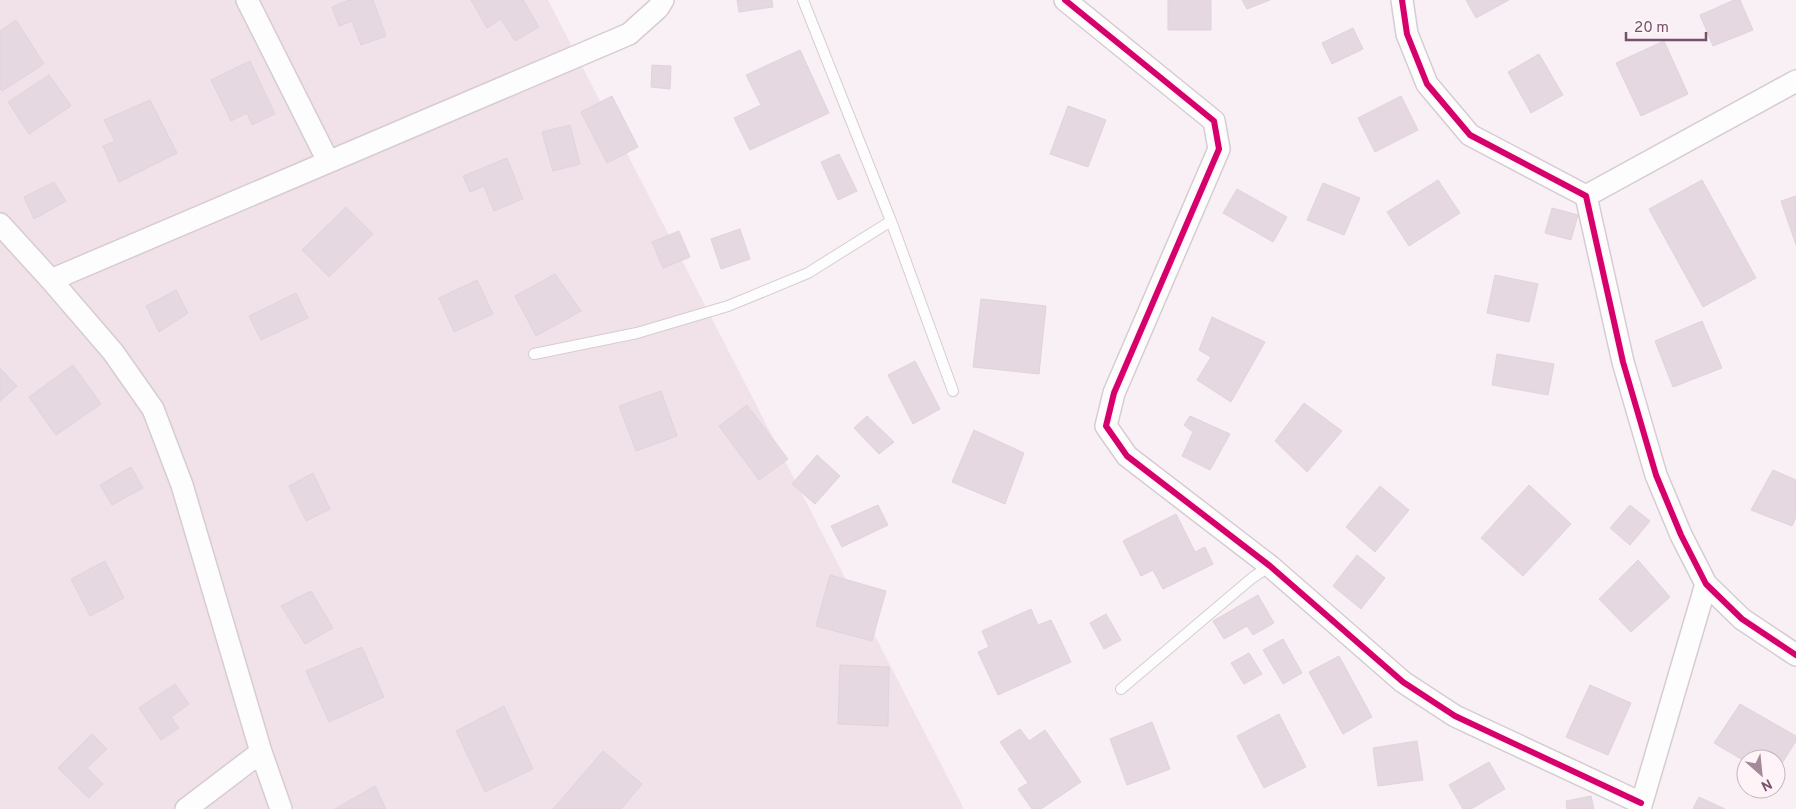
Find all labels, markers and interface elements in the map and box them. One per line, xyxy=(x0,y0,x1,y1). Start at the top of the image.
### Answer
scale bar xyxy=(1626,10,1706,42)
text: 20 m xyxy=(1634,19,1669,38)
north arrow xyxy=(1736,749,1786,799)
text: N xyxy=(1758,774,1775,794)

